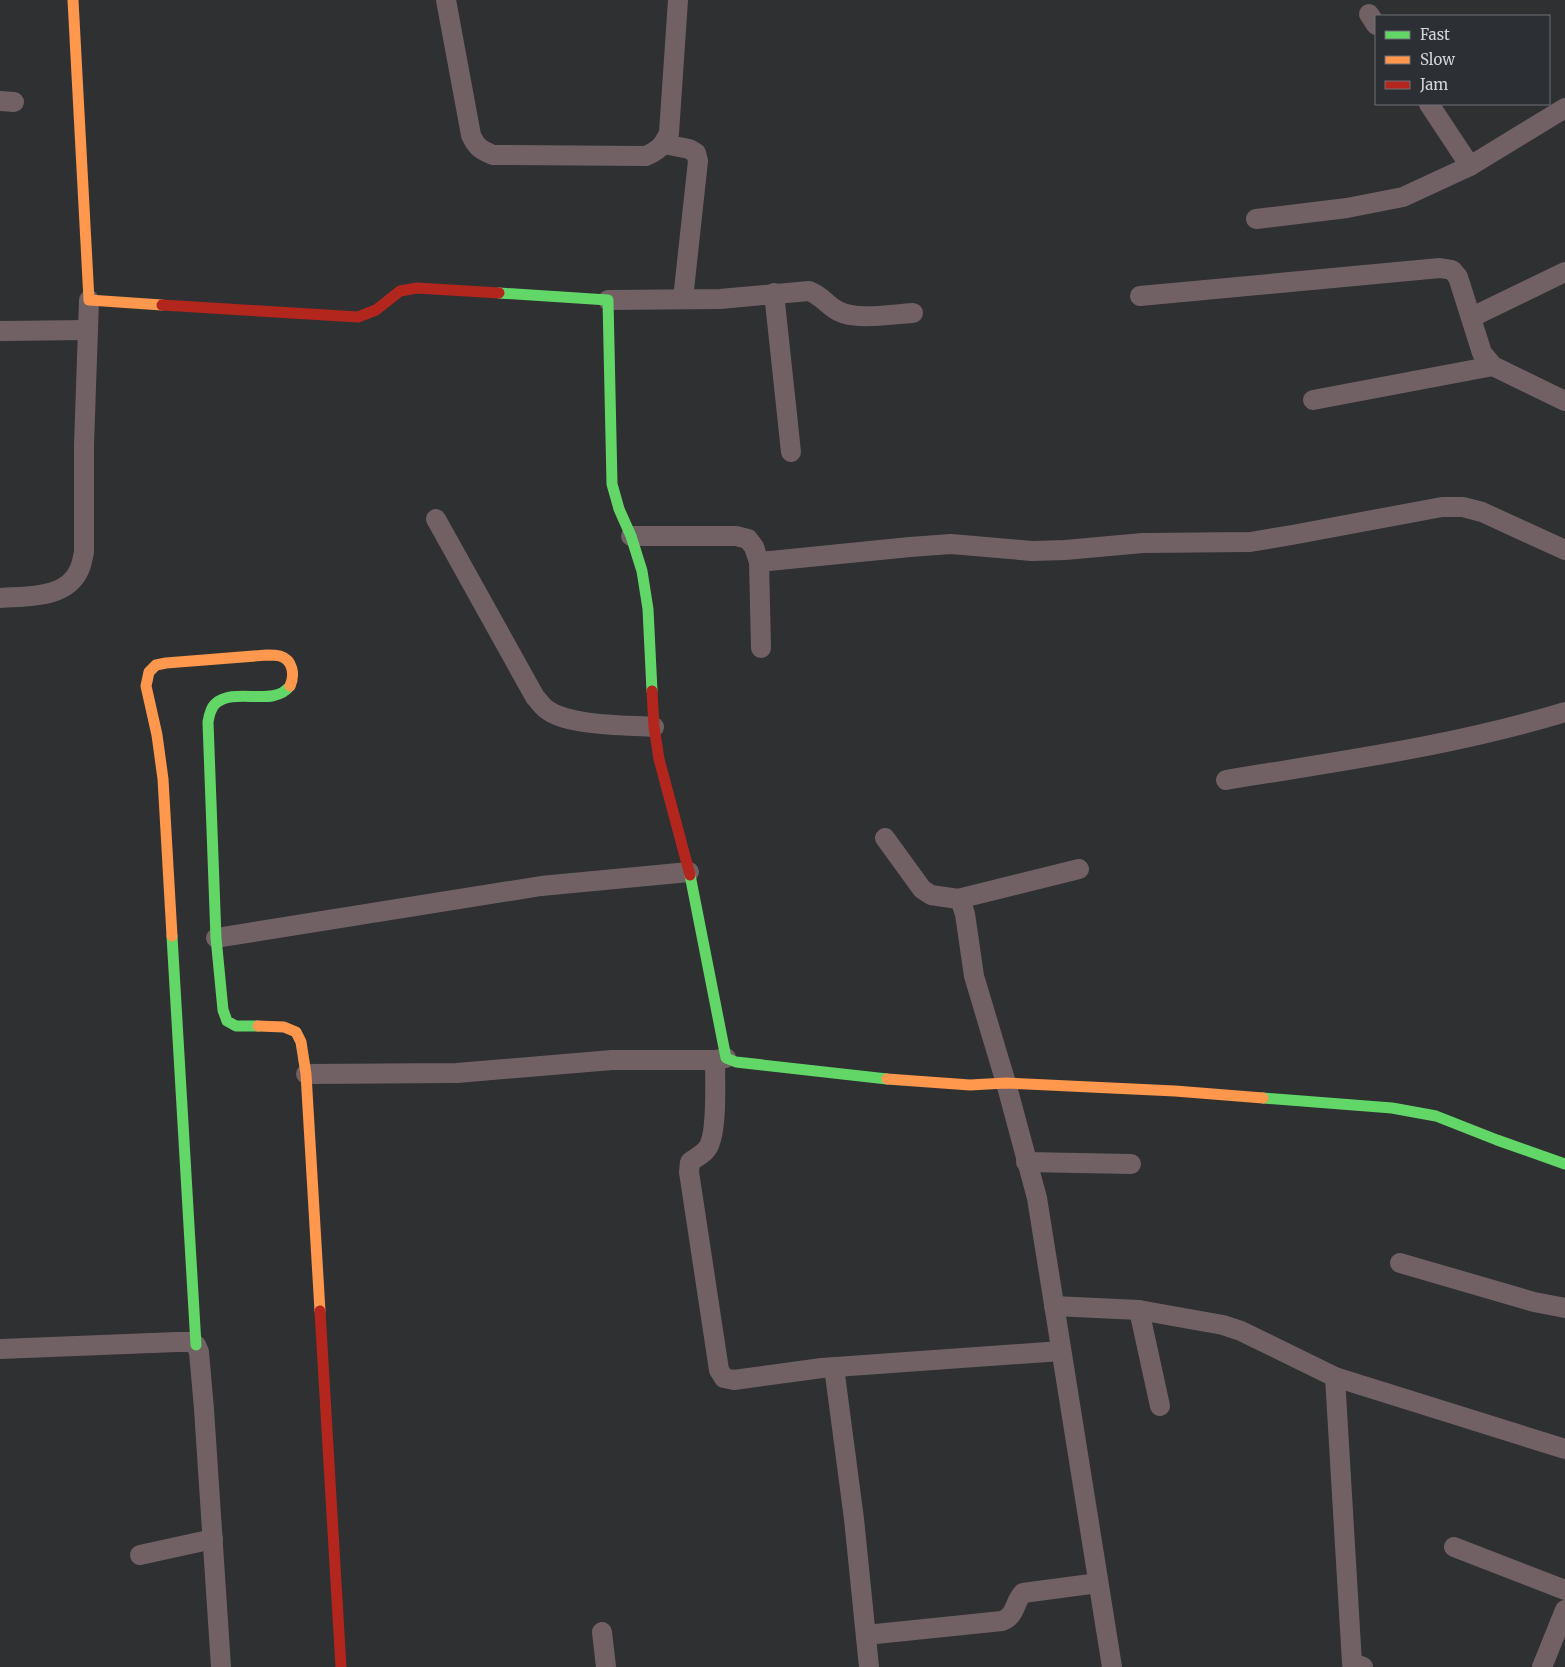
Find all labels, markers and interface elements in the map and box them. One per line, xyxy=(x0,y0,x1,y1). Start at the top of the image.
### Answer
legend xyxy=(1375,15,1550,105)
text: Fast xyxy=(1420,25,1450,44)
text: Slow xyxy=(1420,50,1455,69)
text: Jam xyxy=(1419,75,1448,94)

